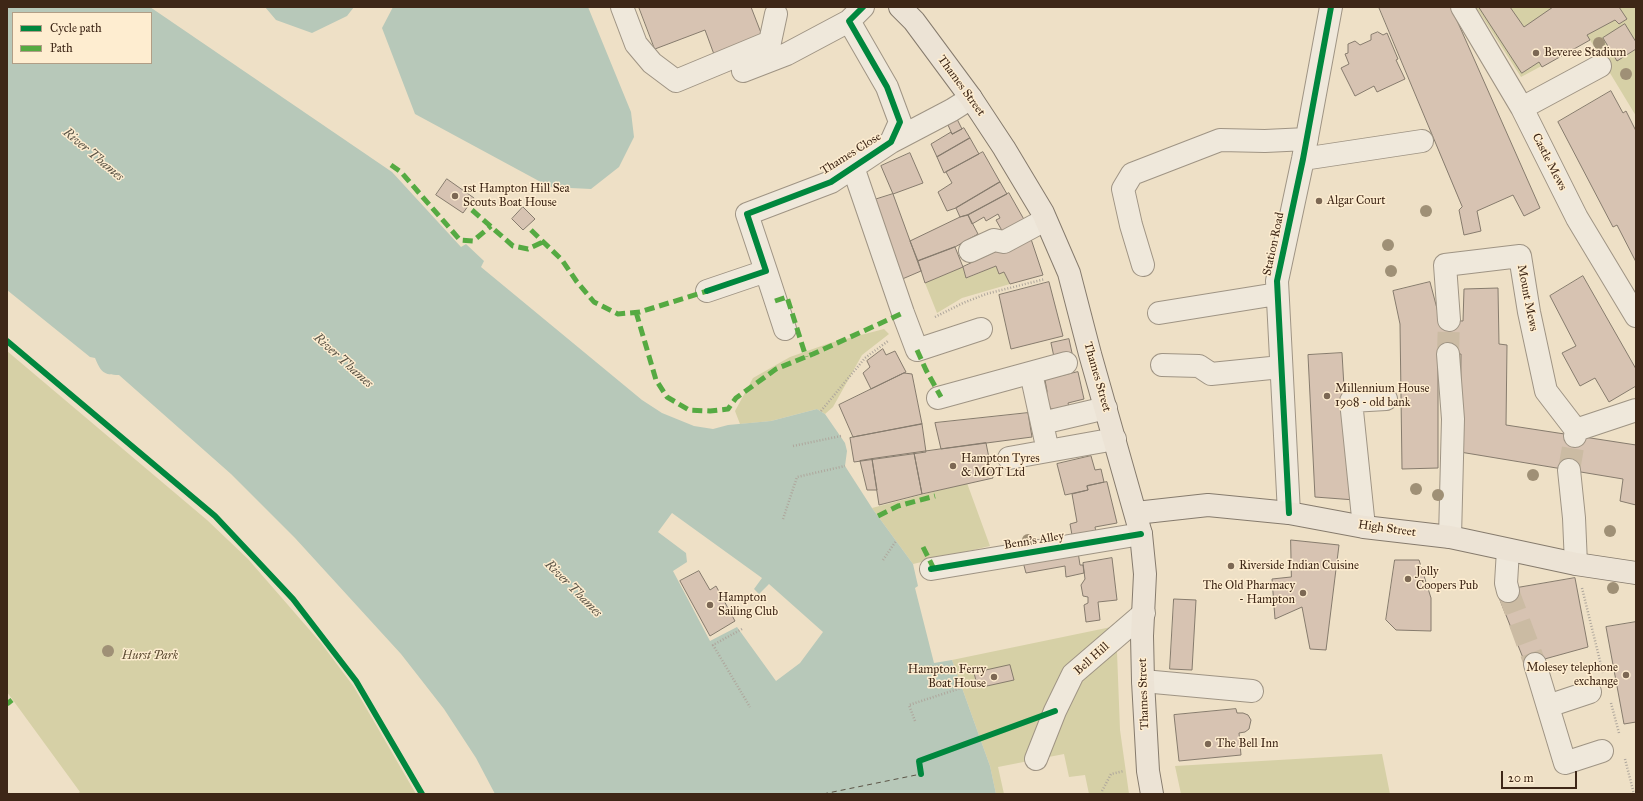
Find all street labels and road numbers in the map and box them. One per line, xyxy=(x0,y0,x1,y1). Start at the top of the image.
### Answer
street label: Thames Street xyxy=(934,53,988,119)
street label: Thames Close xyxy=(818,130,884,178)
street label: Castle Mews xyxy=(1528,131,1570,193)
street label: Station Road xyxy=(1260,211,1288,277)
street label: Mount Mews xyxy=(1513,263,1541,333)
street label: Thames Street xyxy=(1080,341,1114,413)
street label: High Street xyxy=(1357,518,1417,540)
street label: Benn's Alley xyxy=(1003,529,1065,553)
street label: Bell Hill xyxy=(1072,640,1112,678)
street label: Thames Street xyxy=(1136,658,1152,730)

